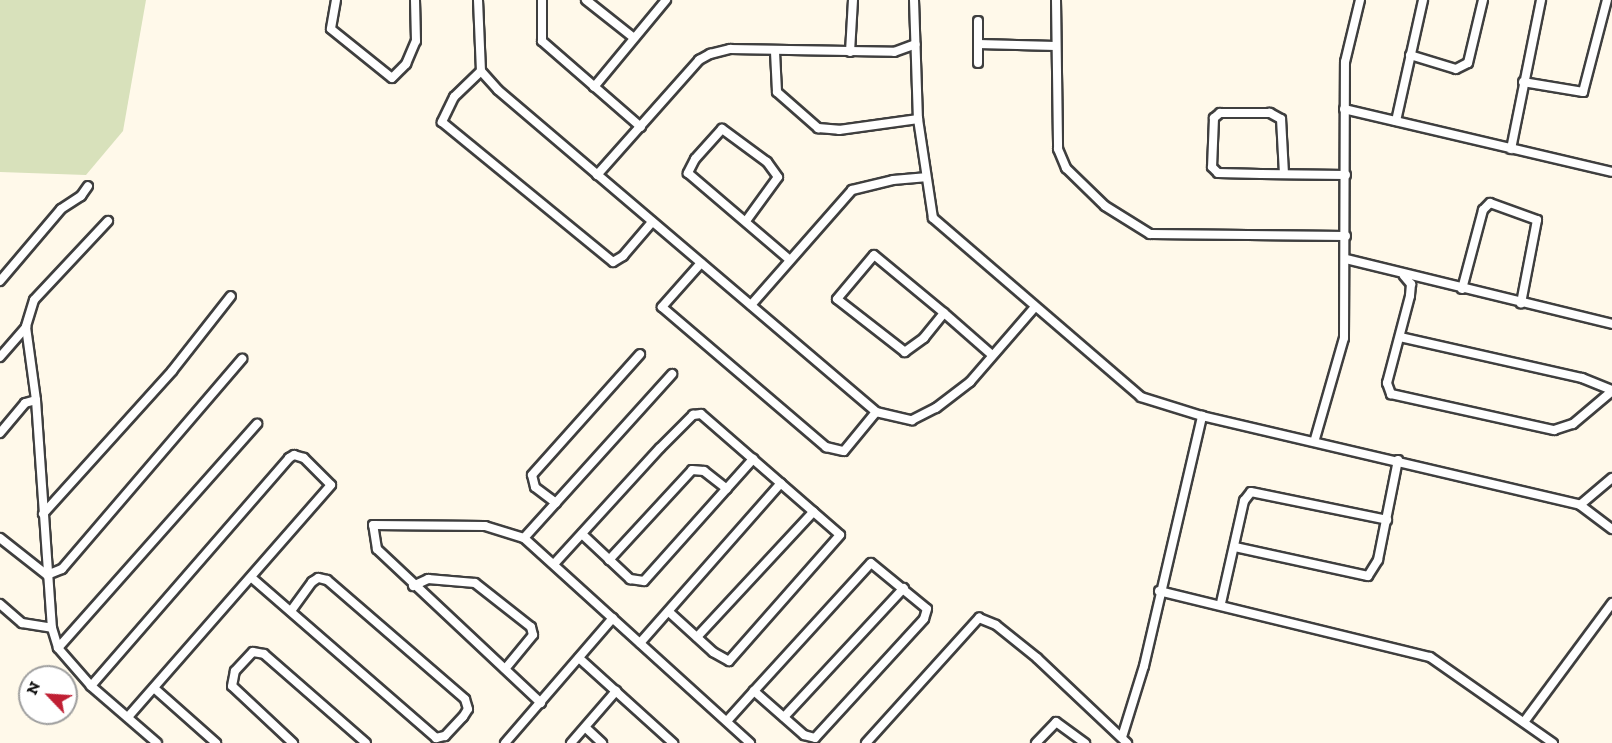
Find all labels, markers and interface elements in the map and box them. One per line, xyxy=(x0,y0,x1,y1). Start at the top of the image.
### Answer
north arrow xyxy=(18,665,78,725)
text: N xyxy=(22,679,44,698)

